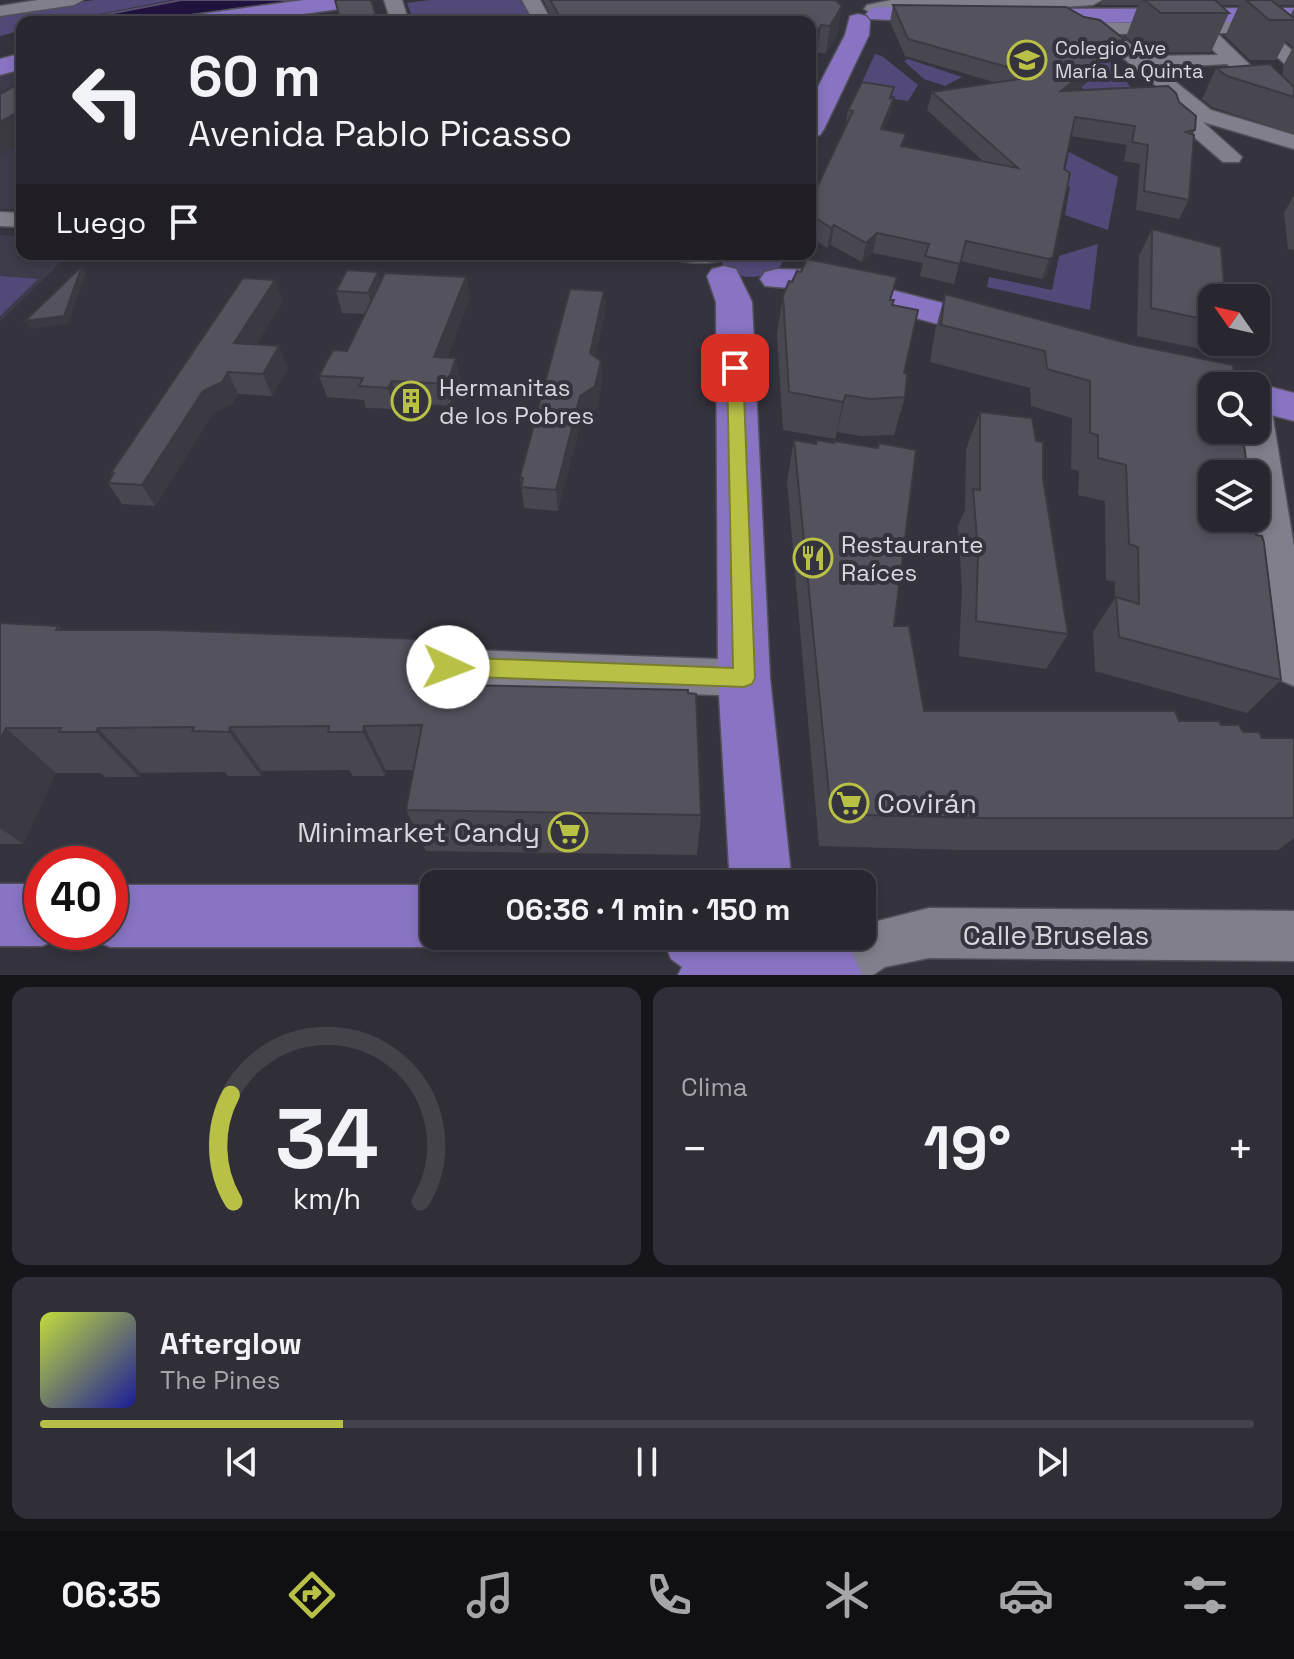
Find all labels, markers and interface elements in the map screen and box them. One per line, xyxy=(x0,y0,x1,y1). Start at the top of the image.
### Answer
place label: Colegio Ave María La Quinta xyxy=(1055,35,1204,84)
school or university icon: Colegio Ave María La Quinta xyxy=(1006,39,1048,81)
text: 60 m xyxy=(188,41,321,112)
icon: left xyxy=(56,48,160,152)
text: Avenida Pablo Picasso xyxy=(188,111,572,157)
icon: arrive xyxy=(162,200,206,244)
text: Luego xyxy=(56,203,146,242)
north arrow xyxy=(1198,284,1270,356)
map controls xyxy=(1198,284,1270,532)
pin xyxy=(701,334,769,402)
icon: arrive xyxy=(713,346,757,390)
place label: Hermanitas de los Pobres xyxy=(439,372,594,431)
button: search xyxy=(1198,372,1270,444)
building icon: Hermanitas de los Pobres xyxy=(390,380,432,422)
button: layers xyxy=(1198,460,1270,532)
place label: Restaurante Raíces xyxy=(841,529,984,588)
restaurant icon: Restaurante Raíces xyxy=(792,537,834,579)
position arrow xyxy=(406,625,490,709)
supermarket icon: Covirán xyxy=(828,782,870,824)
place label: Covirán xyxy=(877,785,977,821)
supermarket icon: Minimarket Candy xyxy=(547,811,589,853)
place label: Minimarket Candy xyxy=(297,814,540,850)
speed limit sign: 40 xyxy=(24,846,128,950)
text: 06:36 · 1 min · 150 m xyxy=(506,890,790,929)
street label: Calle Bruselas xyxy=(963,917,1149,953)
text: Clima xyxy=(681,1070,748,1104)
text: 34 xyxy=(275,1086,378,1192)
text: 19° xyxy=(924,1110,1011,1187)
text: − xyxy=(681,1121,708,1177)
text: + xyxy=(1227,1121,1254,1177)
text: km/h xyxy=(292,1181,361,1217)
text: Afterglow xyxy=(160,1324,302,1363)
text: The Pines xyxy=(160,1363,280,1397)
icon: previous xyxy=(220,1440,264,1484)
icon: pause xyxy=(625,1440,669,1484)
icon: next xyxy=(1030,1440,1074,1484)
icon: directions xyxy=(284,1567,340,1623)
icon: music xyxy=(462,1567,518,1623)
icon: phone xyxy=(641,1567,697,1623)
icon: climate xyxy=(819,1567,875,1623)
icon: car xyxy=(998,1567,1054,1623)
icon: filters xyxy=(1177,1567,1233,1623)
text: 06:35 xyxy=(61,1572,161,1618)

